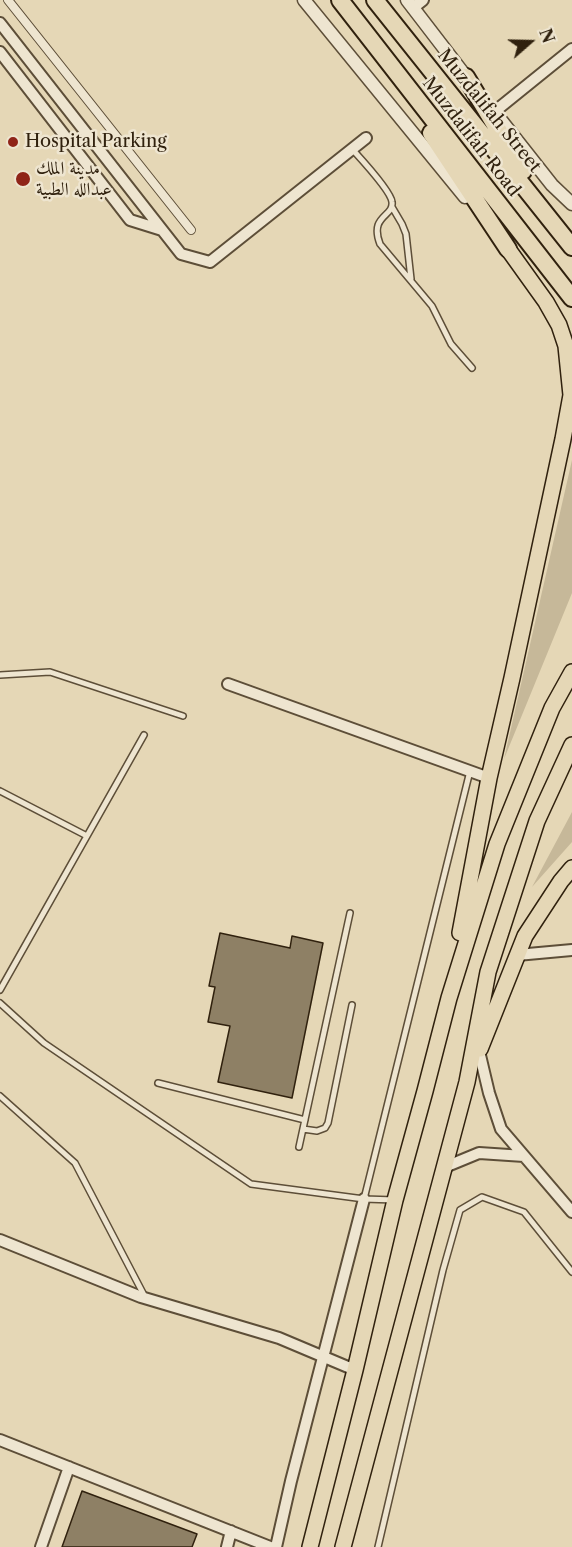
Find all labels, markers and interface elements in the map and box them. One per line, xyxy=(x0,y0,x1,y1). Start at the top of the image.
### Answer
north arrow xyxy=(500,12,560,72)
text: N xyxy=(535,26,559,46)
street label: Muzdalifah Street xyxy=(433,45,545,177)
street label: Muzdalifah Road xyxy=(418,73,524,201)
place label: Hospital Parking xyxy=(25,131,167,153)
marker: Hospital Parking xyxy=(6,135,20,149)
place label: مدينة الملك عبدالله الطبية xyxy=(36,158,112,201)
marker: مدينة الملك عبدالله الطبية xyxy=(14,170,32,188)

